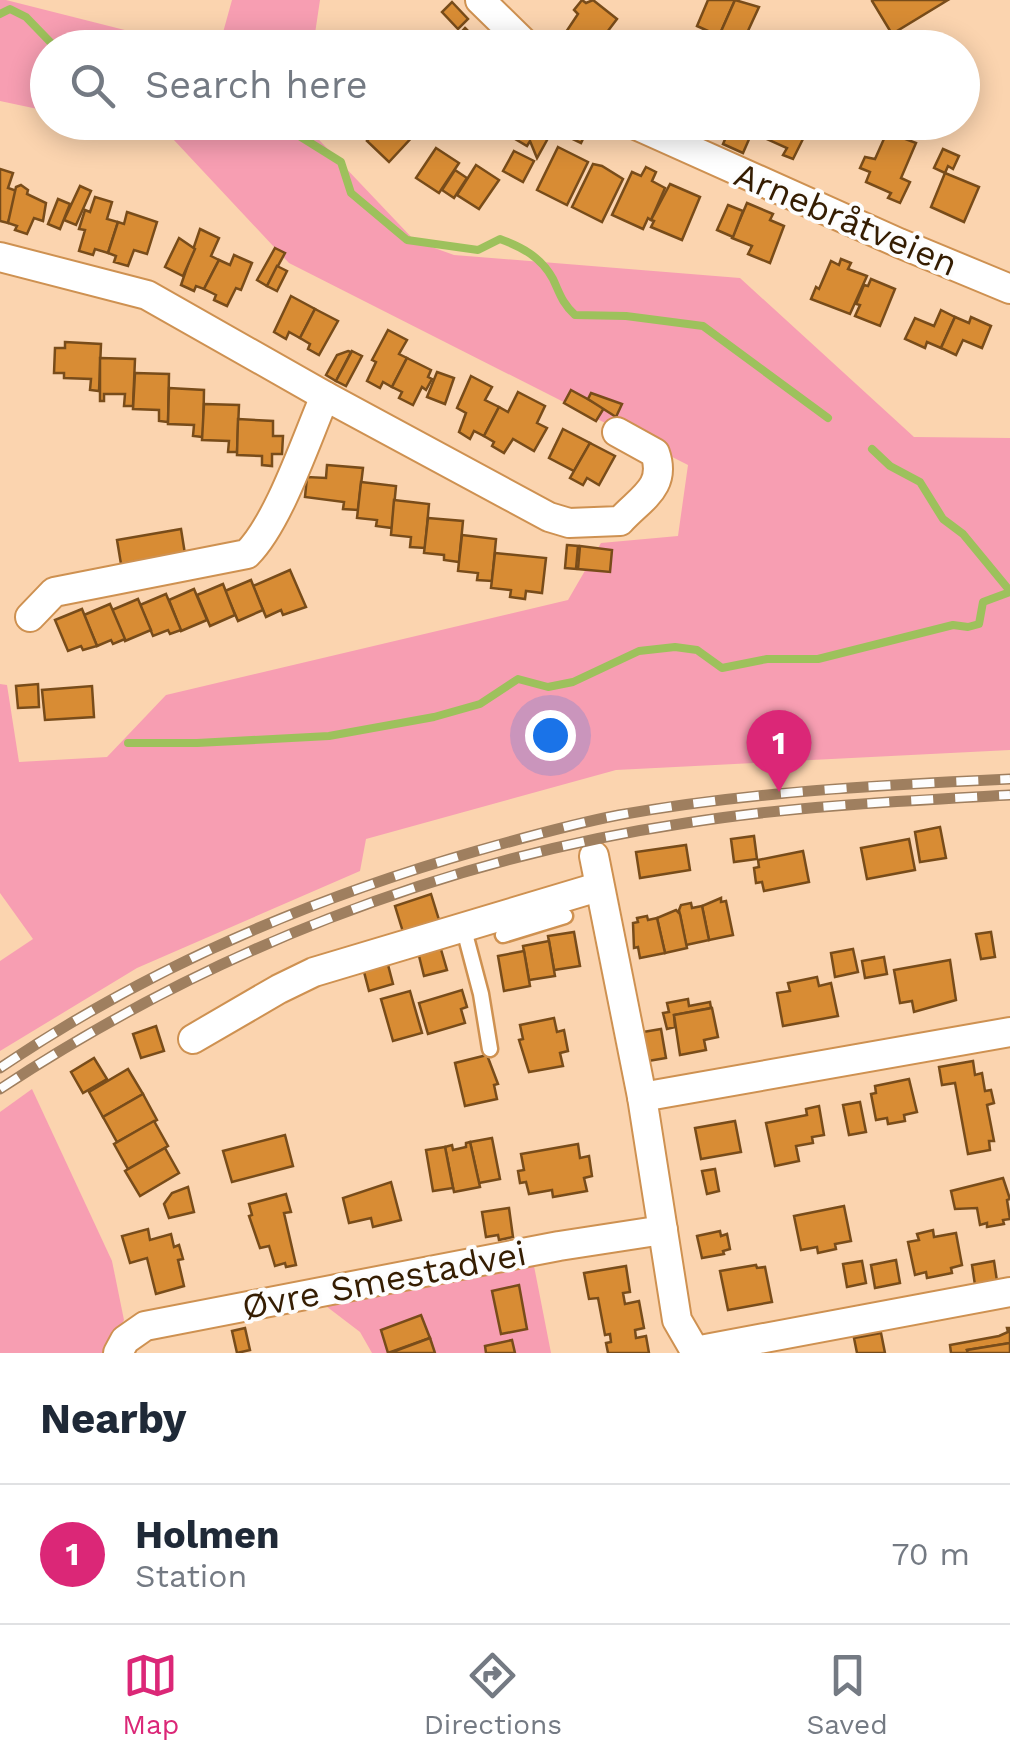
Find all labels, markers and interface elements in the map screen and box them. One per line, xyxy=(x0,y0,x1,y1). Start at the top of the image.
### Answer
search box xyxy=(30,30,980,140)
icon: search xyxy=(65,58,120,113)
text: Search here xyxy=(145,63,368,107)
street label: Arnebråtveien xyxy=(728,153,964,285)
your location xyxy=(525,710,576,761)
pin: 1 xyxy=(746,710,812,792)
street label: Øvre Smestadvei xyxy=(238,1232,530,1328)
text: Nearby xyxy=(40,1394,187,1443)
text: Holmen xyxy=(135,1513,280,1557)
text: 1 xyxy=(66,1535,79,1573)
text: 70 m xyxy=(891,1535,970,1573)
text: Station xyxy=(135,1557,247,1595)
tab: Map xyxy=(122,1648,179,1741)
tab: Directions xyxy=(424,1648,562,1741)
tab: Saved xyxy=(806,1648,888,1741)

